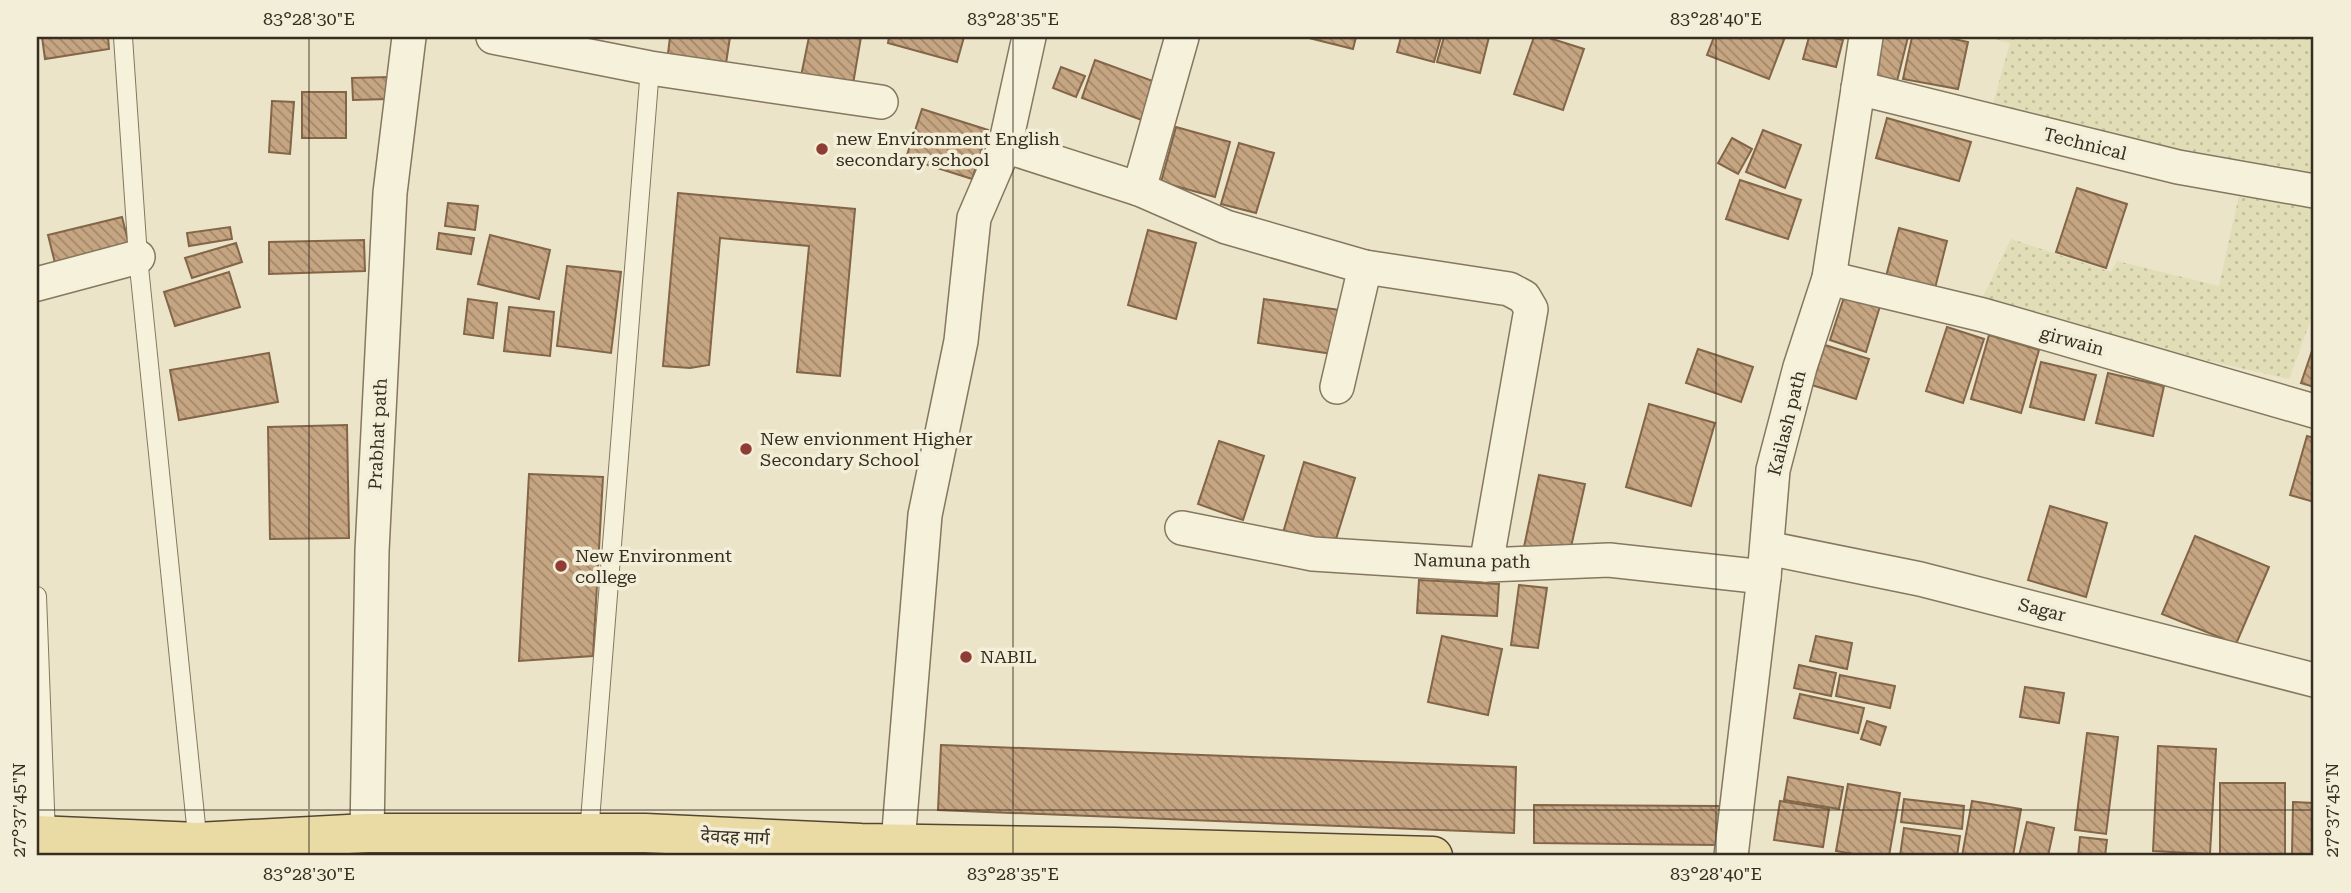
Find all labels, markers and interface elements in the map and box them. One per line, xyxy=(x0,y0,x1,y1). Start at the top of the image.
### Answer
text: 83°28'30"E xyxy=(263,8,355,29)
text: 83°28'35"E xyxy=(967,8,1059,29)
text: 83°28'40"E xyxy=(1670,8,1762,29)
street label: Technical xyxy=(2041,123,2129,164)
place label: new Environment English secondary school xyxy=(836,128,1060,170)
marker: new Environment English secondary school xyxy=(814,141,830,157)
street label: girwain xyxy=(2038,321,2107,360)
street label: Kailash path xyxy=(1763,368,1810,478)
street label: Prabhat path xyxy=(364,377,391,491)
place label: New envionment Higher Secondary School xyxy=(760,428,973,470)
marker: New envionment Higher Secondary School xyxy=(738,441,754,457)
place label: New Environment college xyxy=(575,545,732,587)
street label: Namuna path xyxy=(1413,549,1531,572)
marker: New Environment college xyxy=(553,558,569,574)
street label: Sagar xyxy=(2016,593,2068,626)
place label: NABIL xyxy=(980,646,1037,667)
marker: NABIL xyxy=(958,649,974,665)
text: 27°37'45"N xyxy=(8,763,29,857)
text: 27°37'45"N xyxy=(2321,763,2342,857)
street label: देवदह मार्ग xyxy=(700,824,771,849)
text: 83°28'30"E xyxy=(263,863,355,884)
text: 83°28'35"E xyxy=(967,863,1059,884)
text: 83°28'40"E xyxy=(1670,863,1762,884)

